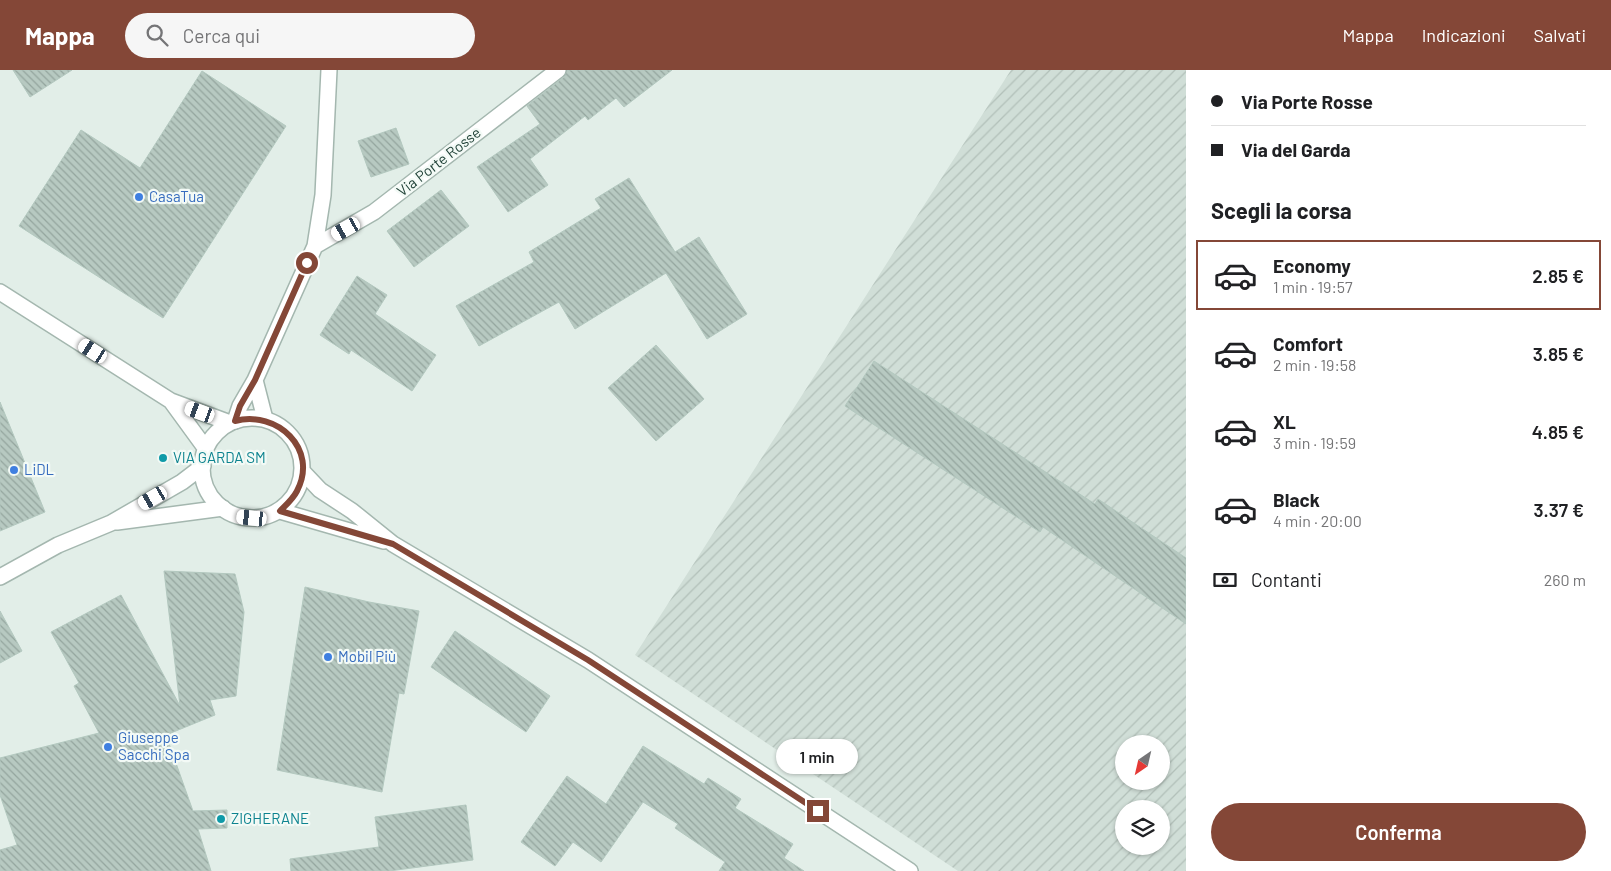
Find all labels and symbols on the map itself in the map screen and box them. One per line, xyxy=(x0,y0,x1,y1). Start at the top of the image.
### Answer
street label: Via Porte Rosse xyxy=(393,123,484,200)
place label: CasaTua xyxy=(149,187,204,205)
marker: CasaTua xyxy=(133,191,145,203)
car xyxy=(329,215,362,243)
route start xyxy=(296,252,318,274)
car xyxy=(76,337,109,365)
car xyxy=(183,400,216,424)
place label: VIA GARDA SM xyxy=(173,448,266,466)
marker: VIA GARDA SM xyxy=(157,452,169,464)
place label: LiDL xyxy=(24,460,54,478)
marker: LiDL xyxy=(8,464,20,476)
car xyxy=(136,484,169,512)
car xyxy=(236,509,267,527)
place label: Mobil Più xyxy=(338,647,396,665)
marker: Mobil Più xyxy=(322,651,334,663)
place label: Giuseppe Sacchi Spa xyxy=(118,728,190,763)
north arrow xyxy=(1115,735,1170,790)
callout: 1 min xyxy=(777,738,859,774)
marker: Giuseppe Sacchi Spa xyxy=(102,741,114,753)
route end xyxy=(807,800,829,822)
place label: ZIGHERANE xyxy=(231,809,309,827)
marker: ZIGHERANE xyxy=(215,813,227,825)

